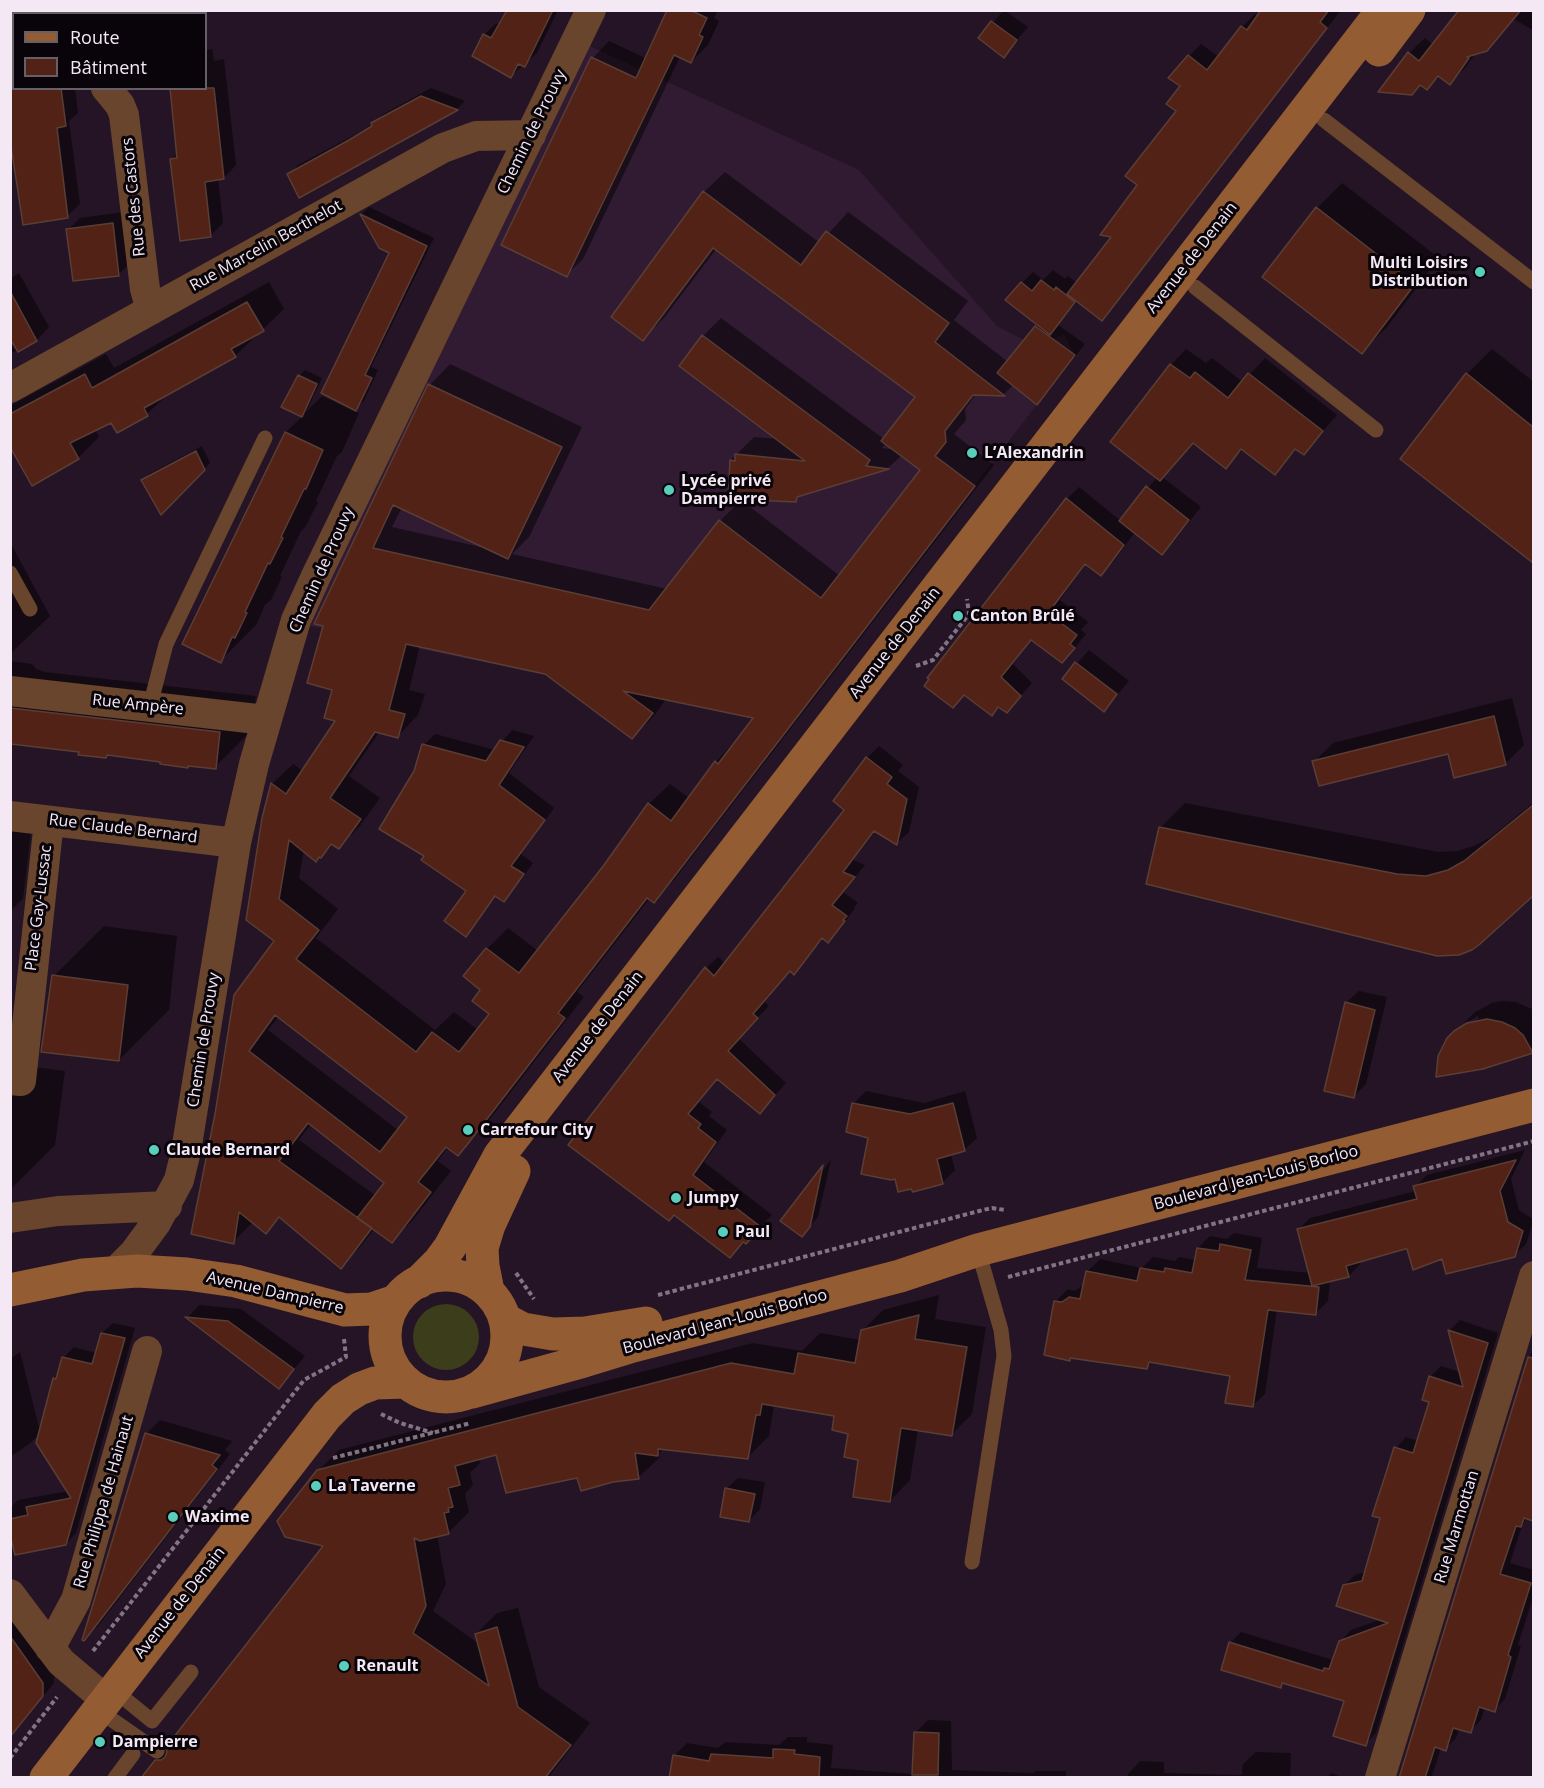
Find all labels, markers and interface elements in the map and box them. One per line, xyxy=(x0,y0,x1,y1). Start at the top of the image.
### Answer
legend xyxy=(12,12,207,90)
text: Route xyxy=(70,25,120,49)
text: Bâtiment xyxy=(70,55,147,79)
street label: Chemin de Prouvy xyxy=(494,67,570,197)
street label: Rue des Castors xyxy=(118,137,150,257)
street label: Rue Marcelin Berthelot xyxy=(187,196,345,296)
street label: Avenue de Denain xyxy=(1143,199,1241,317)
place label: Multi Loisirs Distribution xyxy=(1370,253,1468,291)
marker: Multi Loisirs Distribution xyxy=(1473,265,1487,279)
place label: L’Alexandrin xyxy=(984,443,1084,463)
marker: L’Alexandrin xyxy=(965,446,979,460)
place label: Lycée privé Dampierre xyxy=(681,471,771,509)
marker: Lycée privé Dampierre xyxy=(662,483,676,497)
street label: Chemin de Prouvy xyxy=(286,504,358,636)
street label: Avenue de Denain xyxy=(846,584,944,702)
place label: Canton Brûlé xyxy=(970,606,1075,626)
marker: Canton Brûlé xyxy=(951,609,965,623)
street label: Rue Ampère xyxy=(91,691,185,719)
street label: Rue Claude Bernard xyxy=(48,810,198,848)
street label: Place Gay-Lussac xyxy=(22,844,56,972)
street label: Avenue de Denain xyxy=(549,968,647,1086)
street label: Chemin de Prouvy xyxy=(184,971,224,1109)
place label: Carrefour City xyxy=(480,1120,593,1140)
marker: Carrefour City xyxy=(461,1123,475,1137)
place label: Claude Bernard xyxy=(166,1140,290,1160)
street label: Boulevard Jean-Louis Borloo xyxy=(1152,1141,1360,1215)
marker: Claude Bernard xyxy=(147,1143,161,1157)
place label: Jumpy xyxy=(688,1188,739,1208)
marker: Jumpy xyxy=(669,1191,683,1205)
place label: Paul xyxy=(735,1222,770,1242)
marker: Paul xyxy=(716,1225,730,1239)
street label: Avenue Dampierre xyxy=(205,1268,345,1318)
street label: Boulevard Jean-Louis Borloo xyxy=(621,1285,829,1359)
street label: Rue Philippa de Hainaut xyxy=(70,1413,138,1591)
street label: Rue Marmottan xyxy=(1431,1468,1483,1586)
place label: La Taverne xyxy=(328,1476,416,1496)
marker: La Taverne xyxy=(309,1479,323,1493)
place label: Waxime xyxy=(185,1507,249,1527)
marker: Waxime xyxy=(166,1510,180,1524)
street label: Avenue de Denain xyxy=(131,1544,229,1662)
place label: Renault xyxy=(356,1656,419,1676)
marker: Renault xyxy=(337,1659,351,1673)
place label: Dampierre xyxy=(112,1732,198,1752)
marker: Dampierre xyxy=(93,1735,107,1749)

